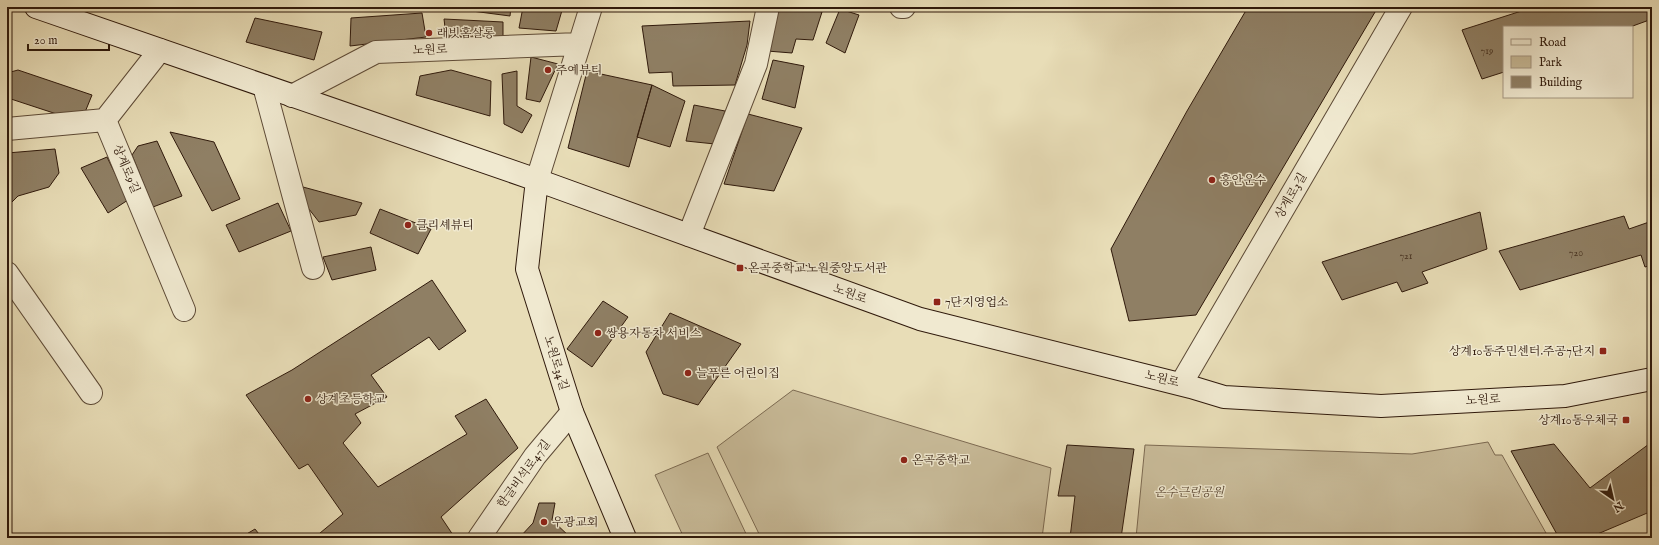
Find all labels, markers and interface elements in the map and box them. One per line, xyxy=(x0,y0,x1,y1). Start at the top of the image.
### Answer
scale bar xyxy=(28,26,109,52)
place label: 래빗홈살롱 xyxy=(437,26,495,41)
legend xyxy=(1503,26,1633,98)
marker: 래빗홈살롱 xyxy=(424,28,434,38)
text: 20 m xyxy=(34,33,57,48)
text: Road xyxy=(1539,35,1567,50)
street label: 노원로 xyxy=(412,42,448,58)
house number: 719 xyxy=(1481,45,1493,58)
text: Park xyxy=(1539,55,1562,70)
place label: 주예뷰티 xyxy=(556,63,602,78)
marker: 주예뷰티 xyxy=(543,65,553,75)
text: Building xyxy=(1539,75,1583,90)
street label: 상계로9길 xyxy=(109,142,143,196)
street label: 상계로3길 xyxy=(1272,170,1310,222)
place label: 흥안운수 xyxy=(1220,173,1267,188)
marker: 흥안운수 xyxy=(1207,175,1217,185)
place label: 클리셰뷰티 xyxy=(416,218,474,233)
marker: 클리셰뷰티 xyxy=(403,220,413,230)
house number: 720 xyxy=(1569,247,1583,260)
house number: 721 xyxy=(1399,250,1413,263)
place label: 온곡중학교노원중앙도서관 xyxy=(748,261,888,276)
marker: 온곡중학교노원중앙도서관 xyxy=(735,263,745,273)
street label: 노원로 xyxy=(831,281,869,307)
place label: 7단지영업소 xyxy=(945,295,1009,310)
marker: 7단지영업소 xyxy=(932,297,942,307)
place label: 쌍용자동차 서비스 xyxy=(606,326,702,341)
marker: 쌍용자동차 서비스 xyxy=(593,328,603,338)
street label: 노원로34길 xyxy=(541,334,571,392)
place label: 상계10동주민센터.주공7단지 xyxy=(1449,344,1595,359)
marker: 상계10동주민센터.주공7단지 xyxy=(1598,346,1608,356)
place label: 늘푸른 어린이집 xyxy=(696,366,780,381)
marker: 늘푸른 어린이집 xyxy=(683,368,693,378)
street label: 노원로 xyxy=(1143,368,1181,391)
place label: 상계초등학교 xyxy=(316,392,386,407)
street label: 노원로 xyxy=(1465,392,1501,408)
marker: 상계초등학교 xyxy=(303,394,313,404)
place label: 상계10동우체국 xyxy=(1538,413,1618,428)
marker: 상계10동우체국 xyxy=(1621,415,1631,425)
street label: 한글비석로47길 xyxy=(494,437,554,511)
place label: 온곡중학교 xyxy=(912,453,970,468)
marker: 온곡중학교 xyxy=(899,455,909,465)
north arrow xyxy=(1593,479,1633,519)
park label: 온수근린공원 xyxy=(1154,485,1225,500)
text: N xyxy=(1610,497,1627,515)
place label: 우광교회 xyxy=(552,515,598,530)
marker: 우광교회 xyxy=(539,517,549,527)

